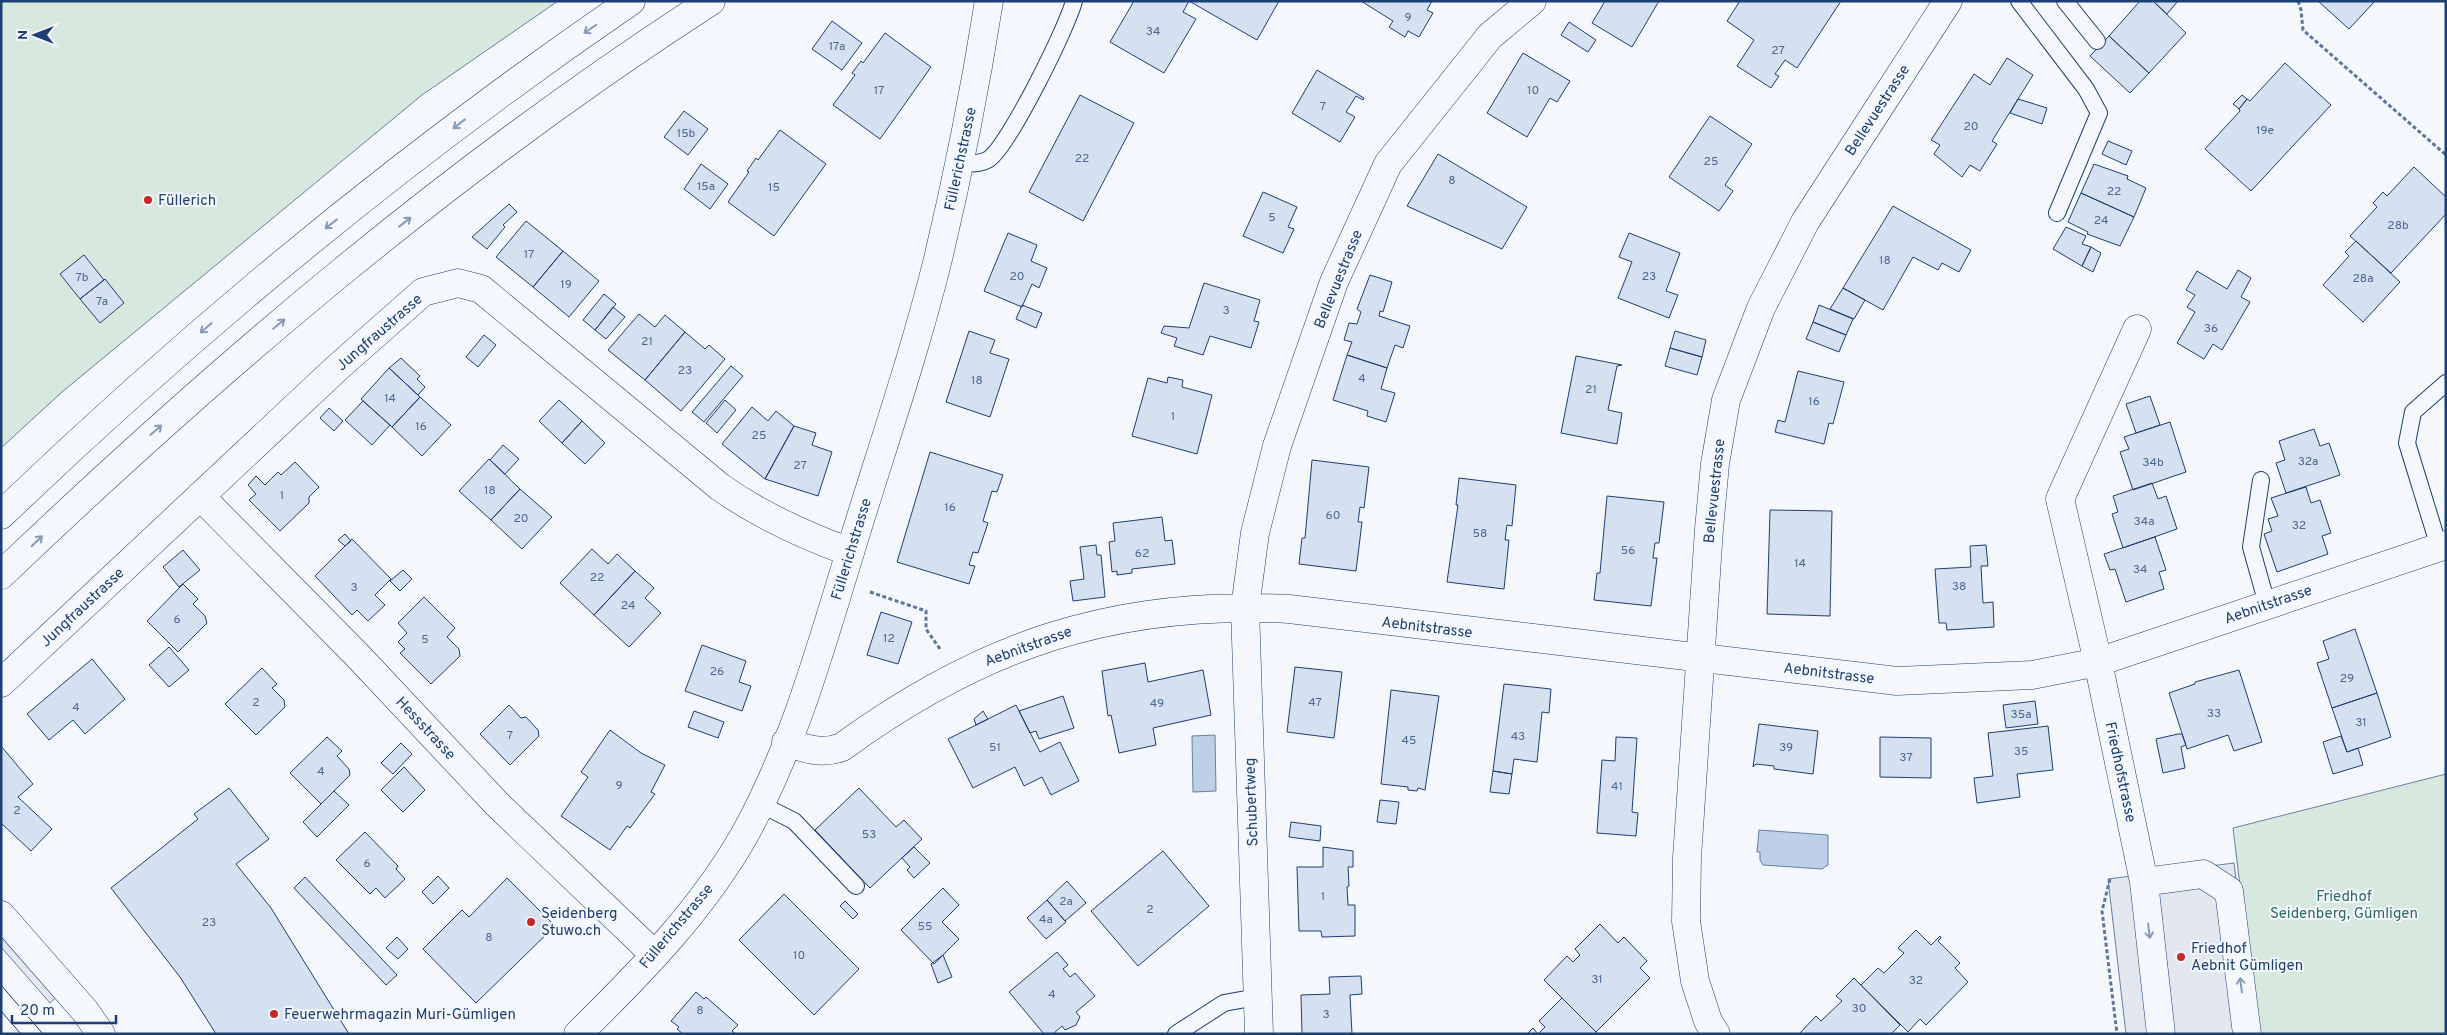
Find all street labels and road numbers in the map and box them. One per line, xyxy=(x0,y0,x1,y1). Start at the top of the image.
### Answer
street label: Bellevuestrasse xyxy=(1842,62,1915,160)
street label: Füllerichstrasse xyxy=(941,106,982,213)
street label: Bellevuestrasse xyxy=(1311,227,1368,332)
street label: Jungfraustrasse xyxy=(333,291,427,376)
street label: Bellevuestrasse xyxy=(1701,438,1730,544)
street label: Füllerichstrasse xyxy=(828,496,877,603)
street label: Jungfraustrasse xyxy=(37,564,129,652)
street label: Aebnitstrasse xyxy=(2222,582,2315,629)
street label: Aebnitstrasse xyxy=(1380,613,1473,644)
street label: Aebnitstrasse xyxy=(982,623,1075,672)
street label: Aebnitstrasse xyxy=(1782,659,1875,690)
street label: Hessstrasse xyxy=(391,693,459,765)
street label: Friedhofstrasse xyxy=(2100,720,2139,824)
street label: Schubertweg xyxy=(1241,757,1264,847)
street label: Füllerichstrasse xyxy=(636,880,718,973)

